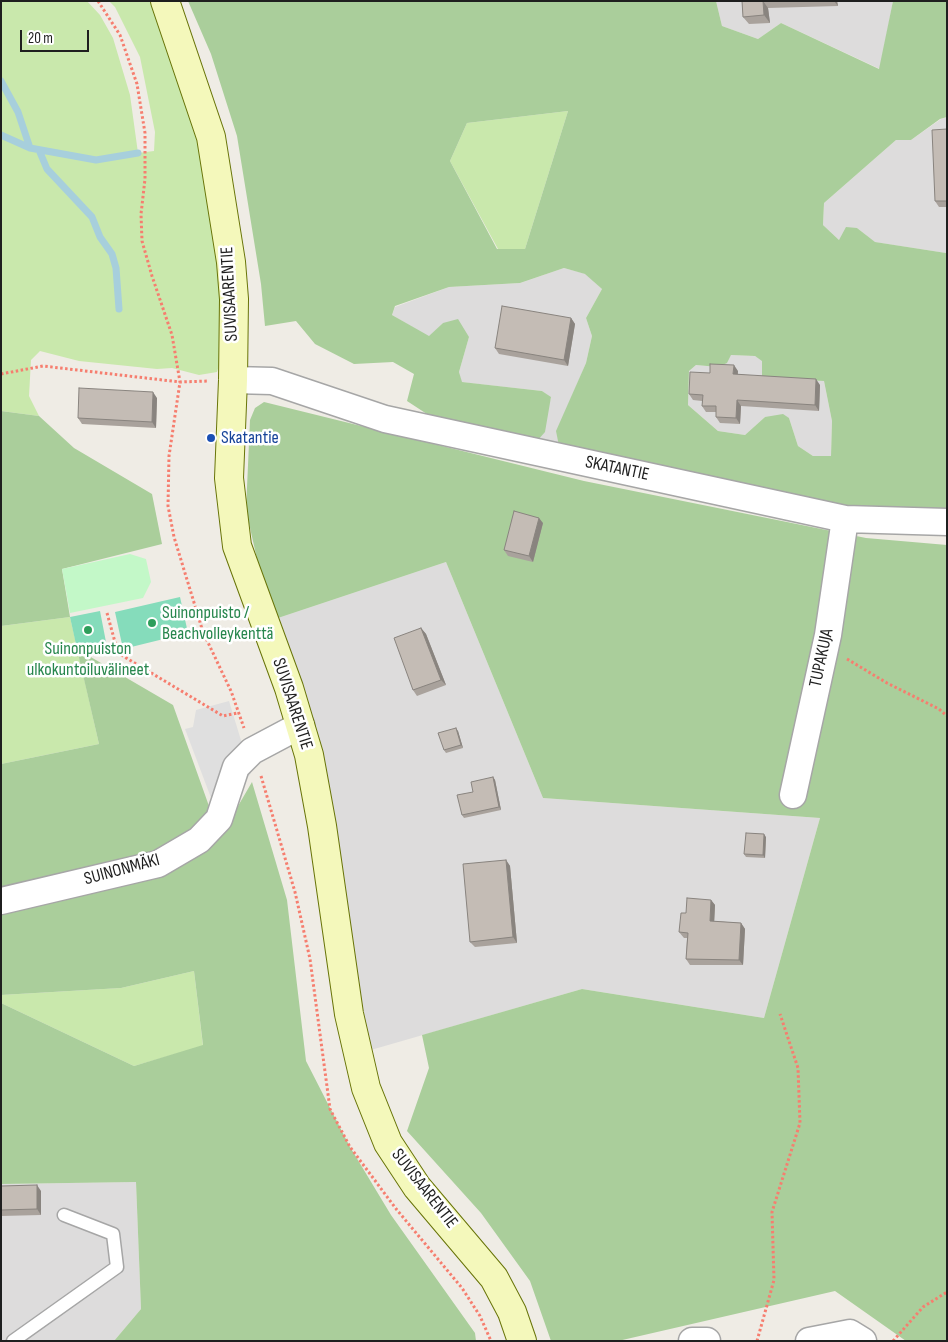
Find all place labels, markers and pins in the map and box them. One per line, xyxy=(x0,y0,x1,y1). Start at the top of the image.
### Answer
place label: Skatantie xyxy=(221,427,279,449)
marker: Skatantie xyxy=(205,432,217,444)
place label: Suinonpuisto / Beachvolleykenttä xyxy=(162,602,274,644)
marker: Suinonpuisto / Beachvolleykenttä xyxy=(146,617,158,629)
marker: Suinonpuiston ulkokuntoiluvälineet xyxy=(82,624,94,636)
place label: Suinonpuiston ulkokuntoiluvälineet xyxy=(27,638,149,681)

